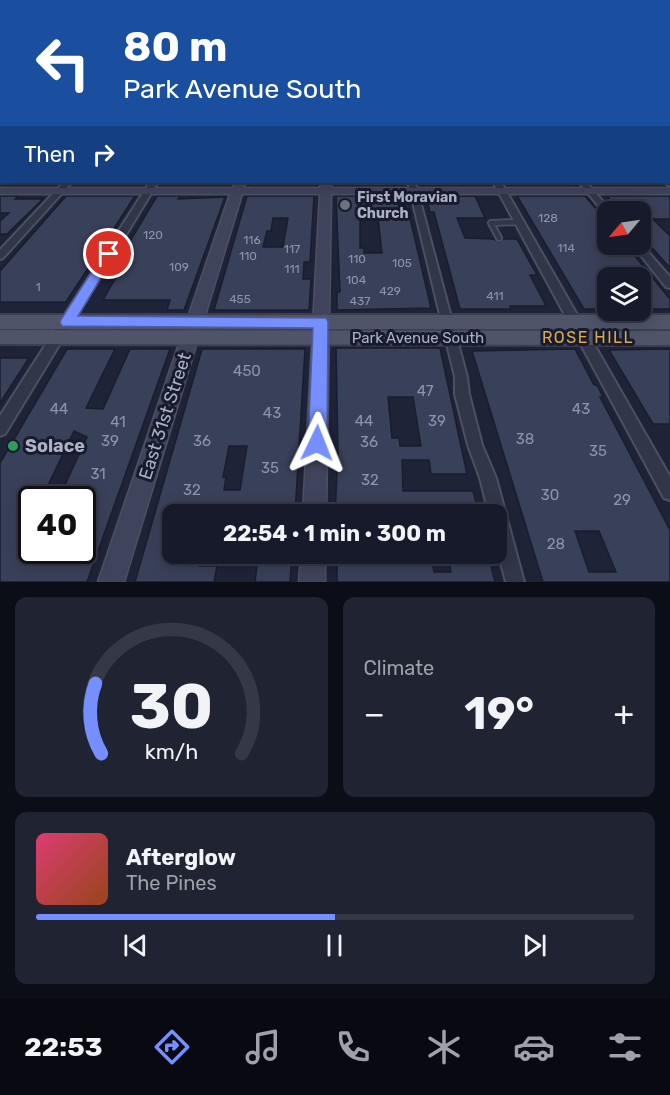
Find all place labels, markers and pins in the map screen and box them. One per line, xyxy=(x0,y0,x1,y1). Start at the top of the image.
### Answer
place label: First Moravian Church xyxy=(357,189,457,222)
marker: First Moravian Church xyxy=(338,198,352,212)
pin xyxy=(83,228,134,279)
place label: Solace xyxy=(25,435,85,457)
marker: Solace xyxy=(6,439,20,453)

